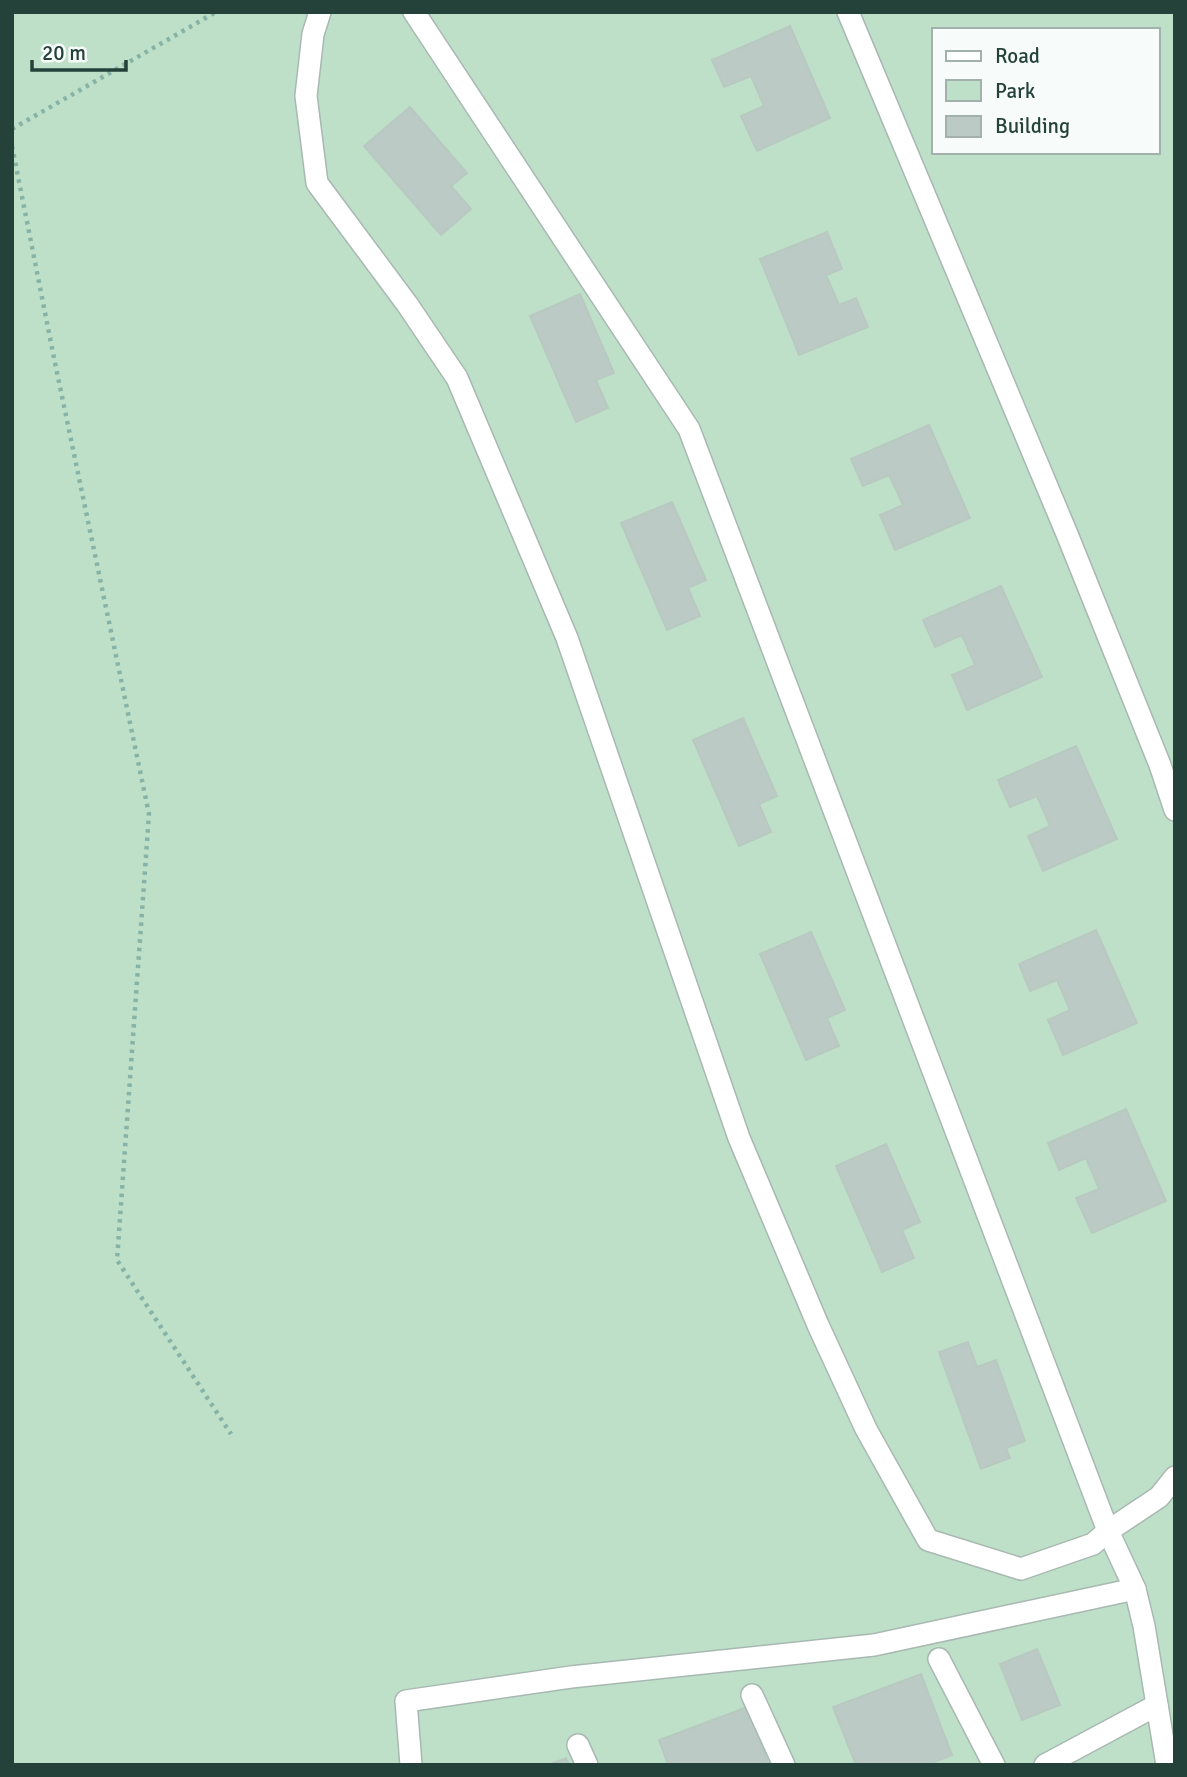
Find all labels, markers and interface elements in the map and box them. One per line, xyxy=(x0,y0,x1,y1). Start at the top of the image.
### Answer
scale bar xyxy=(32,28,126,72)
legend xyxy=(932,28,1159,154)
text: 20 m xyxy=(42,40,86,66)
text: Road xyxy=(995,43,1040,69)
text: Park xyxy=(995,78,1036,104)
text: Building xyxy=(995,113,1070,139)

